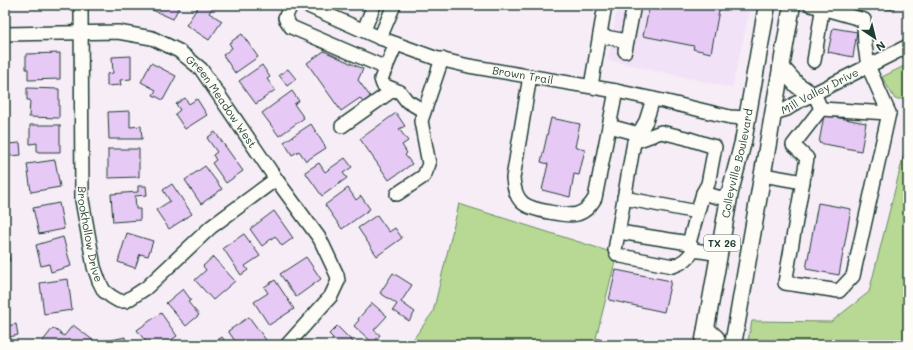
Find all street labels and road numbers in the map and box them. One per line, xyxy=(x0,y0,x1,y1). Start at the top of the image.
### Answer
street label: Green Meadow West xyxy=(183,52,261,151)
street label: Brown Trail xyxy=(491,62,555,87)
street label: Mill Valley Drive xyxy=(779,64,861,117)
street label: Colleyville Boulevard xyxy=(718,107,756,219)
street label: Brookhollow Drive xyxy=(75,186,107,284)
road number: TX 26 xyxy=(704,235,740,251)

